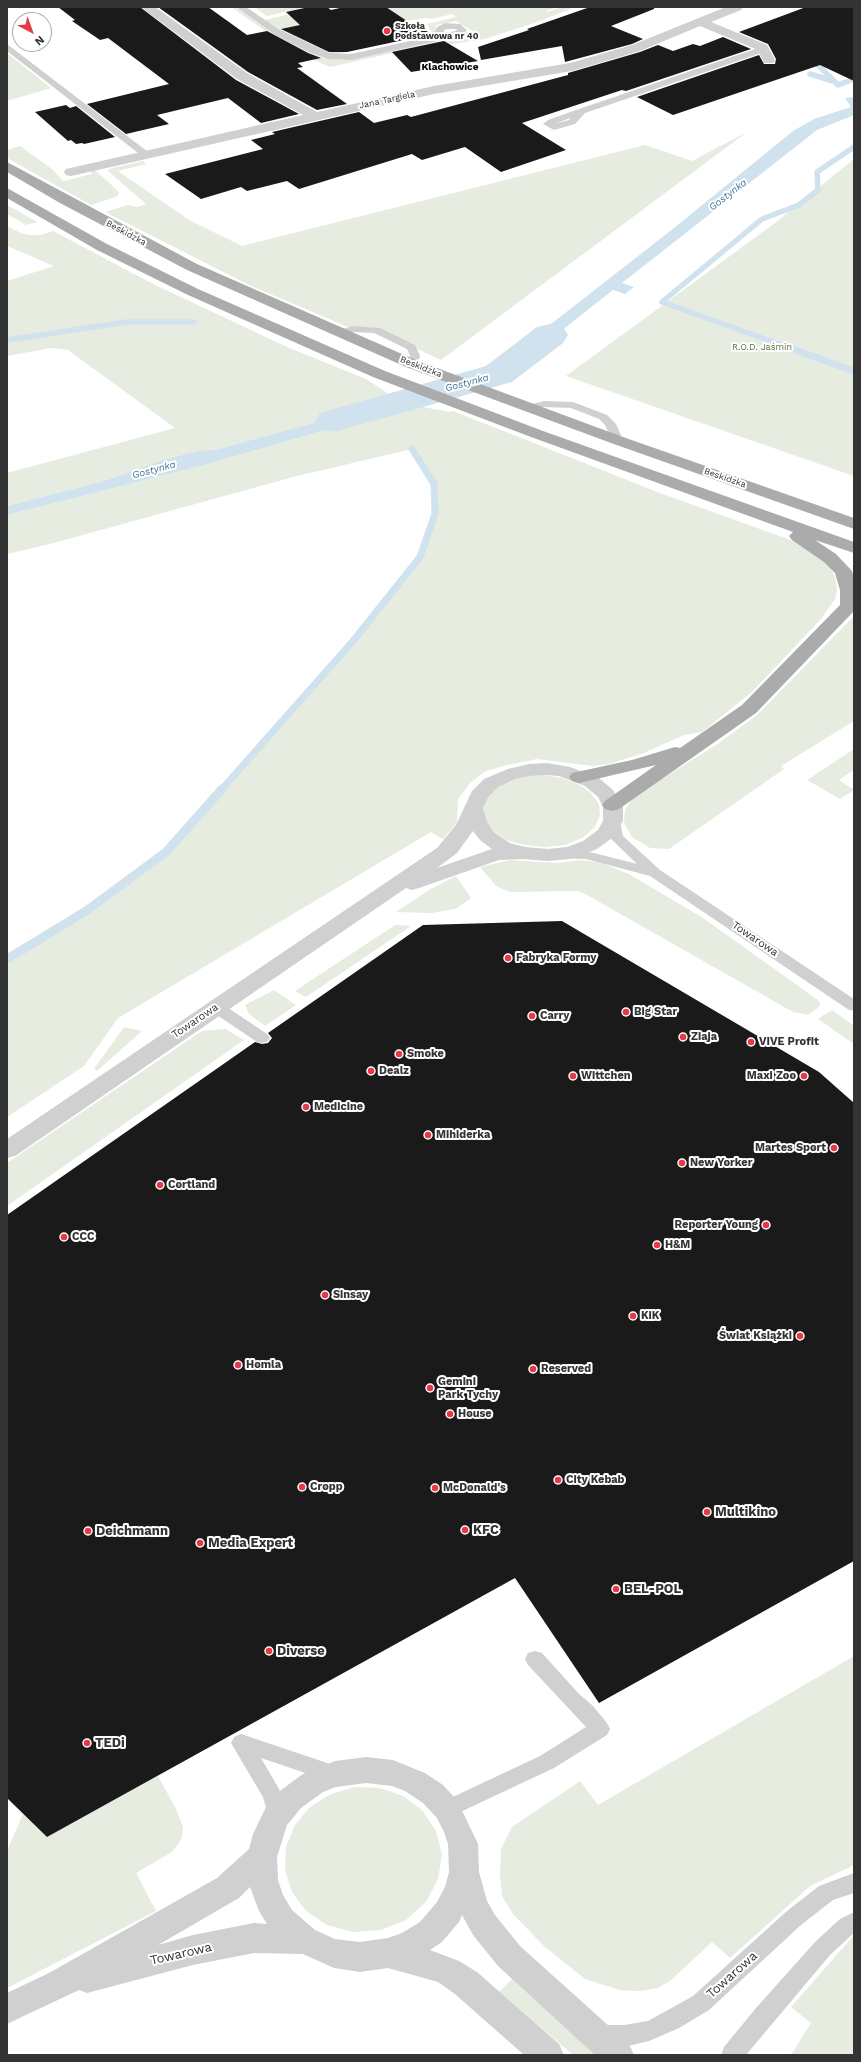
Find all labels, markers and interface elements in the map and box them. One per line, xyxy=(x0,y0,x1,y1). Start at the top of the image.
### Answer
north arrow xyxy=(12,12,52,52)
place label: Szkoła Podstawowa nr 40 xyxy=(395,21,478,42)
marker: Szkoła Podstawowa nr 40 xyxy=(382,26,392,36)
text: N xyxy=(32,33,47,48)
district label: Klachowice xyxy=(421,61,479,73)
street label: Jana Targiela xyxy=(358,89,416,111)
water label: Gostynka xyxy=(707,177,749,213)
street label: Beskidzka xyxy=(104,218,148,248)
park label: R.O.D. Jaśmin xyxy=(732,342,792,352)
street label: Beskidzka xyxy=(399,354,443,380)
water label: Gostynka xyxy=(444,371,490,395)
water label: Gostynka xyxy=(131,458,177,482)
street label: Beskidzka xyxy=(703,466,747,490)
street label: Towarowa xyxy=(729,919,781,959)
place label: Fabryka Formy xyxy=(516,951,597,965)
marker: Fabryka Formy xyxy=(503,953,513,963)
street label: Towarowa xyxy=(169,1001,221,1041)
place label: Big Star xyxy=(634,1005,677,1019)
marker: Big Star xyxy=(621,1007,631,1017)
place label: Carry xyxy=(540,1009,570,1023)
marker: Carry xyxy=(527,1011,537,1021)
place label: Ziaja xyxy=(691,1030,717,1044)
marker: Ziaja xyxy=(678,1032,688,1042)
place label: VIVE Profit xyxy=(759,1035,819,1049)
marker: VIVE Profit xyxy=(746,1037,756,1047)
place label: Smoke xyxy=(407,1047,444,1061)
marker: Smoke xyxy=(394,1049,404,1059)
place label: Dealz xyxy=(379,1064,409,1078)
marker: Dealz xyxy=(366,1066,376,1076)
place label: Wittchen xyxy=(581,1069,631,1083)
place label: Maxi Zoo xyxy=(747,1069,796,1083)
marker: Wittchen xyxy=(568,1071,578,1081)
marker: Maxi Zoo xyxy=(799,1071,809,1081)
place label: Medicine xyxy=(314,1100,363,1114)
marker: Medicine xyxy=(301,1102,311,1112)
place label: Mihiderka xyxy=(436,1128,490,1142)
marker: Mihiderka xyxy=(423,1130,433,1140)
place label: Martes Sport xyxy=(755,1141,826,1155)
marker: Martes Sport xyxy=(829,1143,839,1153)
place label: New Yorker xyxy=(690,1156,752,1170)
marker: New Yorker xyxy=(677,1158,687,1168)
place label: Cortland xyxy=(168,1178,215,1192)
marker: Cortland xyxy=(155,1180,165,1190)
place label: Reporter Young xyxy=(675,1218,758,1232)
marker: Reporter Young xyxy=(761,1220,771,1230)
place label: CCC xyxy=(72,1230,94,1244)
marker: CCC xyxy=(59,1232,69,1242)
place label: H&M xyxy=(665,1238,690,1252)
marker: H&M xyxy=(652,1240,662,1250)
place label: Sinsay xyxy=(333,1288,368,1302)
marker: Sinsay xyxy=(320,1290,330,1300)
place label: KiK xyxy=(641,1309,659,1323)
marker: KiK xyxy=(628,1311,638,1321)
place label: Świat Książki xyxy=(719,1329,792,1343)
marker: Świat Książki xyxy=(795,1331,805,1341)
place label: Homla xyxy=(246,1358,281,1372)
marker: Homla xyxy=(233,1360,243,1370)
place label: Reserved xyxy=(541,1362,591,1376)
marker: Reserved xyxy=(528,1364,538,1374)
place label: Gemini Park Tychy xyxy=(438,1375,498,1401)
marker: Gemini Park Tychy xyxy=(425,1383,435,1393)
place label: House xyxy=(458,1407,492,1421)
marker: House xyxy=(445,1409,455,1419)
place label: City Kebab xyxy=(566,1473,624,1487)
marker: City Kebab xyxy=(553,1475,563,1485)
place label: Cropp xyxy=(310,1480,343,1494)
place label: McDonald's xyxy=(443,1481,506,1495)
marker: Cropp xyxy=(297,1482,307,1492)
marker: McDonald's xyxy=(430,1483,440,1493)
place label: Multikino xyxy=(715,1504,776,1520)
marker: Multikino xyxy=(702,1507,712,1517)
place label: KFC xyxy=(473,1522,499,1538)
place label: Deichmann xyxy=(96,1523,168,1539)
marker: KFC xyxy=(460,1525,470,1535)
marker: Deichmann xyxy=(83,1526,93,1536)
place label: Media Expert xyxy=(208,1535,293,1551)
marker: Media Expert xyxy=(195,1538,205,1548)
place label: BEL-POL xyxy=(624,1581,681,1597)
marker: BEL-POL xyxy=(611,1584,621,1594)
place label: Diverse xyxy=(277,1643,325,1659)
marker: Diverse xyxy=(264,1646,274,1656)
place label: TEDi xyxy=(95,1735,125,1751)
marker: TEDi xyxy=(82,1738,92,1748)
street label: Towarowa xyxy=(149,1939,213,1969)
street label: Towarowa xyxy=(703,1948,761,2002)

